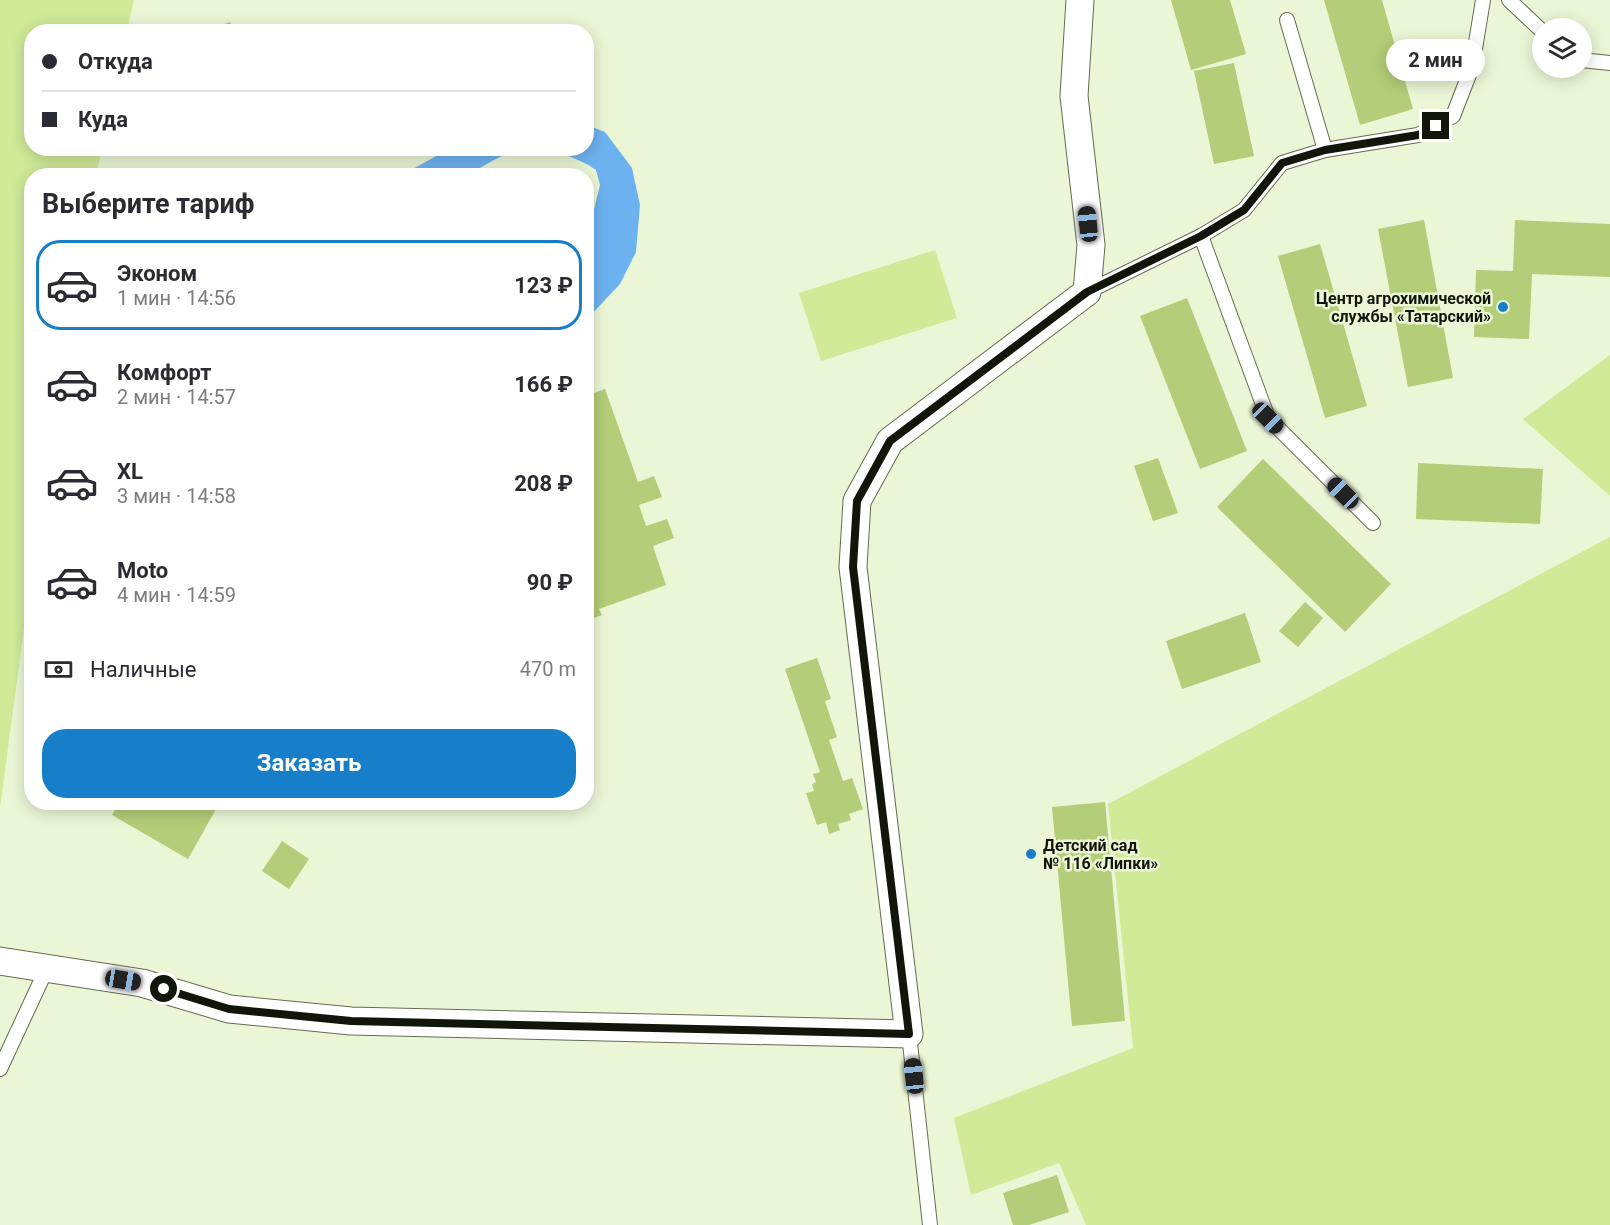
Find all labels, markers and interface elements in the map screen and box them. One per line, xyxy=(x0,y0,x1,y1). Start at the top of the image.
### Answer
map controls xyxy=(1532,18,1592,78)
button: layers xyxy=(1532,18,1592,78)
callout: 2 мин xyxy=(1386,39,1486,81)
text: 2 мин xyxy=(1408,48,1463,72)
text: Откуда xyxy=(78,49,153,74)
text: Куда xyxy=(78,107,128,132)
route end xyxy=(1422,112,1449,139)
text: Выберите тариф xyxy=(42,188,254,220)
car xyxy=(1077,205,1099,243)
icon: car xyxy=(45,258,99,312)
text: Эконом xyxy=(117,261,197,286)
text: 123 ₽ xyxy=(514,273,573,298)
text: 1 мин · 14:56 xyxy=(117,286,236,310)
place label: Центр агрохимической службы «Татарский» xyxy=(1316,289,1491,326)
marker: Центр агрохимической службы «Татарский» xyxy=(1496,300,1510,314)
icon: car xyxy=(45,357,99,411)
text: Комфорт xyxy=(117,360,212,385)
text: 166 ₽ xyxy=(514,372,573,397)
text: 2 мин · 14:57 xyxy=(117,385,236,409)
car xyxy=(1249,399,1287,437)
icon: car xyxy=(45,456,99,510)
text: XL xyxy=(117,459,143,484)
text: 208 ₽ xyxy=(514,471,573,496)
car xyxy=(1324,474,1362,512)
text: 3 мин · 14:58 xyxy=(117,484,236,508)
icon: car xyxy=(45,555,99,609)
text: Moto xyxy=(117,558,168,583)
text: 90 ₽ xyxy=(527,570,573,595)
text: 4 мин · 14:59 xyxy=(117,583,236,607)
icon: cash xyxy=(42,653,75,686)
text: Наличные xyxy=(90,657,196,682)
text: 470 m xyxy=(520,657,576,681)
button: Заказать xyxy=(42,729,576,798)
place label: Детский сад № 116 «Липки» xyxy=(1043,836,1158,873)
marker: Детский сад № 116 «Липки» xyxy=(1024,847,1038,861)
car xyxy=(104,968,142,992)
route start xyxy=(150,975,177,1002)
car xyxy=(903,1057,925,1095)

